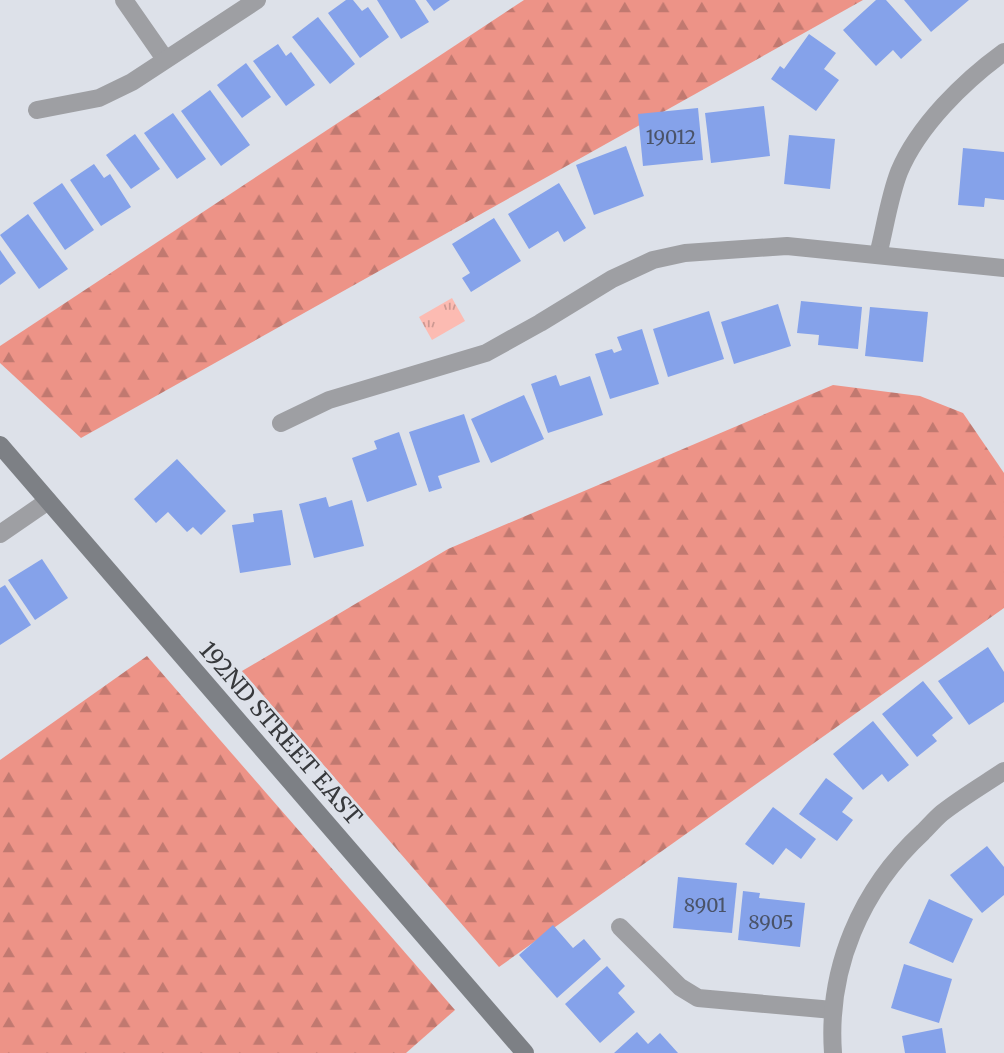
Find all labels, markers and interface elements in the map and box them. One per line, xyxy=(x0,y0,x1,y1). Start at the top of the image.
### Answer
house number: 19012 xyxy=(646,125,696,149)
street label: 192ND STREET EAST xyxy=(194,635,368,831)
house number: 8901 xyxy=(684,893,727,917)
house number: 8905 xyxy=(748,910,794,934)

